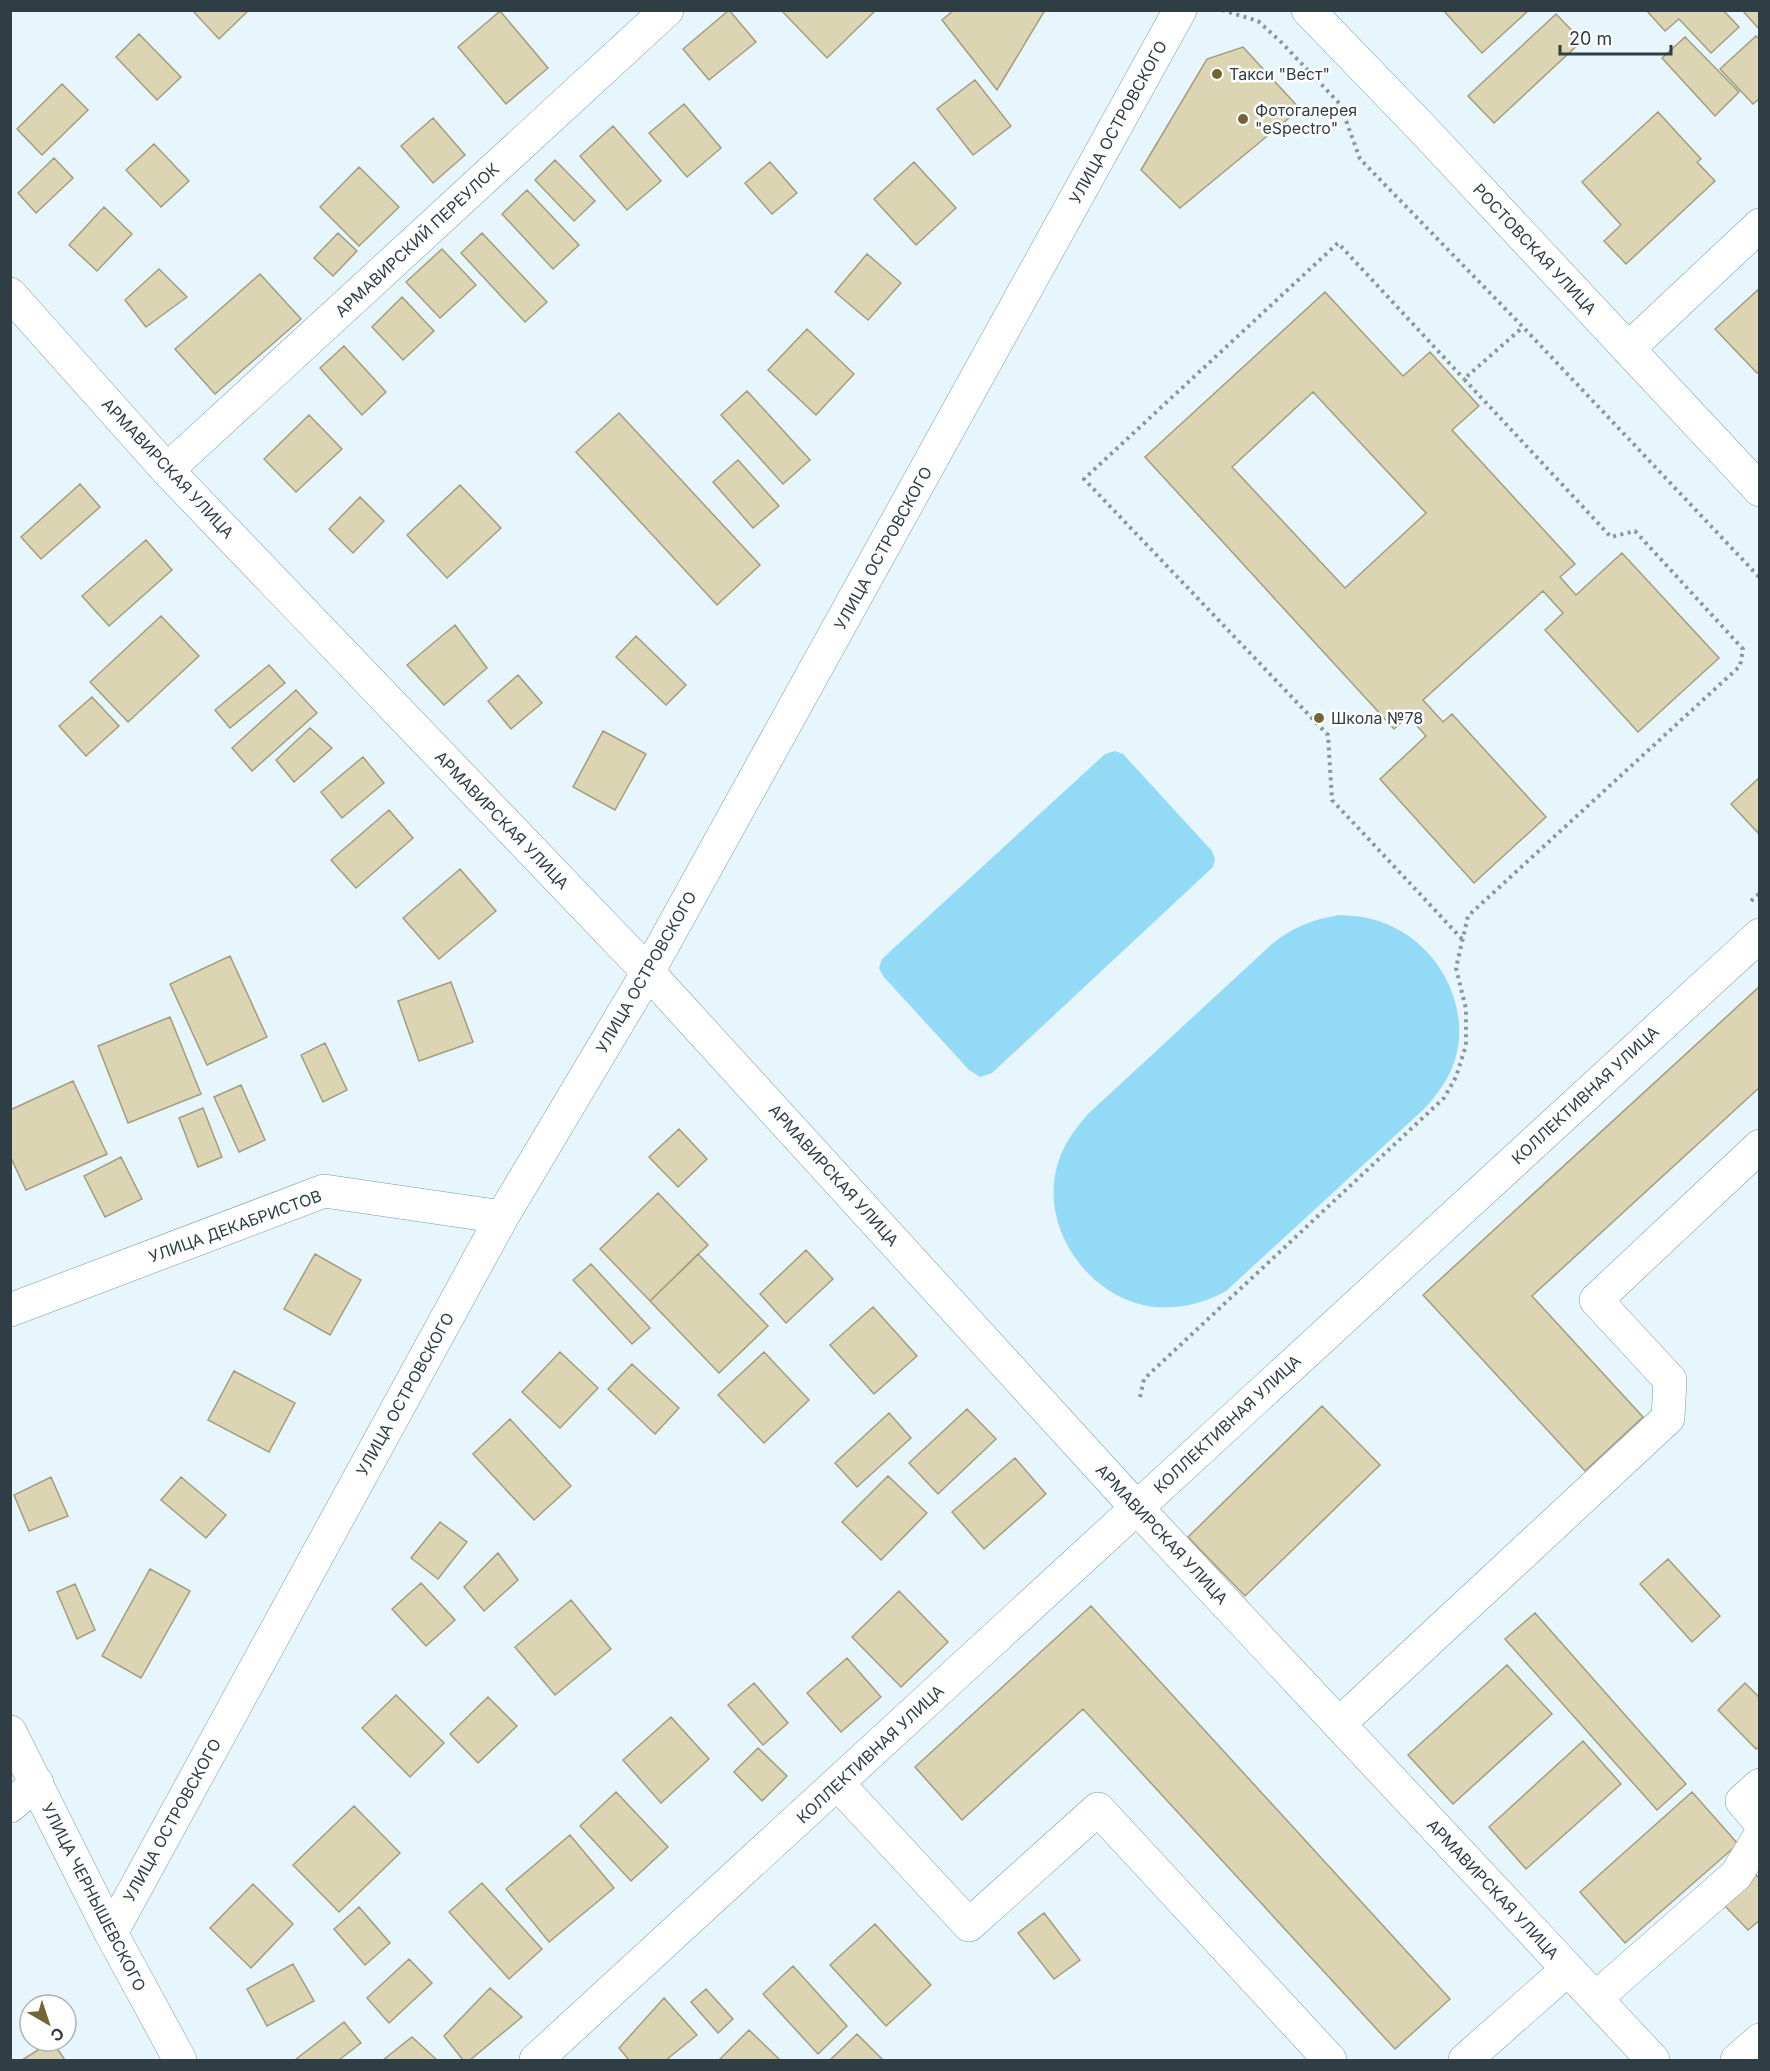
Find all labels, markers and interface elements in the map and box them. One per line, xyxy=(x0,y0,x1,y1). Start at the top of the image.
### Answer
scale bar xyxy=(1560,18,1671,56)
text: 20 m xyxy=(1569,28,1612,49)
street label: УЛИЦА ОСТРОВСКОГО xyxy=(1065,37,1171,207)
place label: Такси "Вест" xyxy=(1229,64,1330,84)
marker: Такси "Вест" xyxy=(1210,67,1224,81)
place label: Фотогалерея "eSpectro" xyxy=(1255,100,1357,138)
marker: Фотогалерея "eSpectro" xyxy=(1236,112,1250,126)
street label: АРМАВИРСКИЙ ПЕРЕУЛОК xyxy=(331,159,503,321)
street label: РОСТОВСКАЯ УЛИЦА xyxy=(1469,179,1601,319)
street label: АРМАВИРСКАЯ УЛИЦА xyxy=(98,394,238,542)
street label: УЛИЦА ОСТРОВСКОГО xyxy=(830,463,936,633)
place label: Школа №78 xyxy=(1331,708,1423,728)
marker: Школа №78 xyxy=(1312,711,1326,725)
street label: АРМАВИРСКАЯ УЛИЦА xyxy=(431,747,573,893)
street label: УЛИЦА ОСТРОВСКОГО xyxy=(591,888,701,1056)
street label: КОЛЛЕКТИВНАЯ УЛИЦА xyxy=(1507,1022,1663,1168)
street label: АРМАВИРСКАЯ УЛИЦА xyxy=(765,1100,903,1250)
street label: УЛИЦА ДЕКАБРИСТОВ xyxy=(146,1185,324,1267)
street label: УЛИЦА ОСТРОВСКОГО xyxy=(352,1309,458,1479)
street label: КОЛЛЕКТИВНАЯ УЛИЦА xyxy=(1149,1351,1305,1497)
street label: АРМАВИРСКАЯ УЛИЦА xyxy=(1092,1460,1232,1608)
street label: КОЛЛЕКТИВНАЯ УЛИЦА xyxy=(792,1681,948,1827)
street label: УЛИЦА ОСТРОВСКОГО xyxy=(119,1735,225,1905)
street label: УЛИЦА ЧЕРНЫШЕВСКОГО xyxy=(38,1799,150,1995)
street label: АРМАВИРСКАЯ УЛИЦА xyxy=(1423,1815,1563,1963)
north arrow xyxy=(18,1993,78,2053)
text: С xyxy=(46,2023,68,2046)

